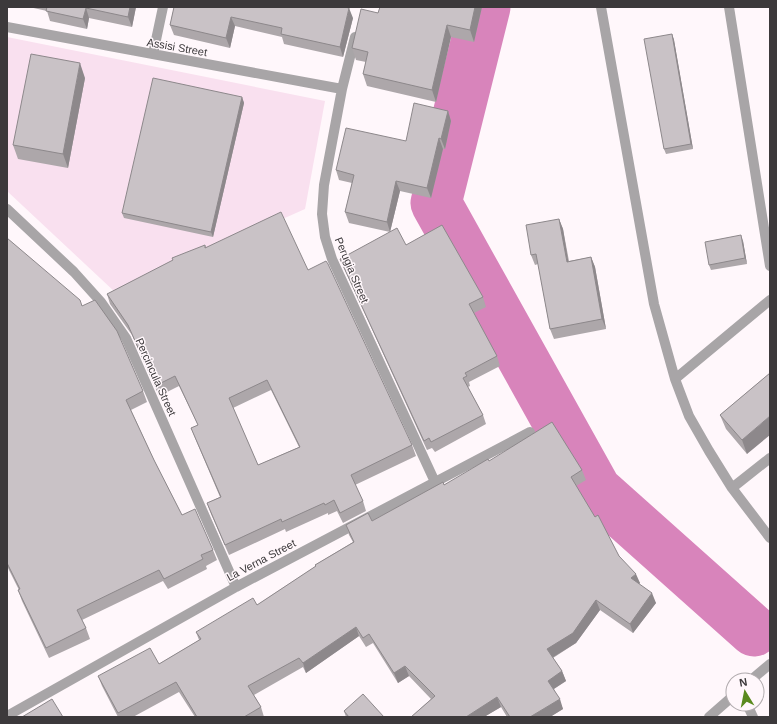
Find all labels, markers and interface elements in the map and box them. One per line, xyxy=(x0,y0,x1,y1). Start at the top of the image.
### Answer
street label: Assisi Street xyxy=(146,36,208,58)
street label: Perugia Street xyxy=(333,235,371,305)
street label: Percincula Street xyxy=(133,336,179,418)
street label: La Verna Street xyxy=(224,537,298,583)
north arrow xyxy=(725,672,765,712)
text: N xyxy=(738,676,748,689)

